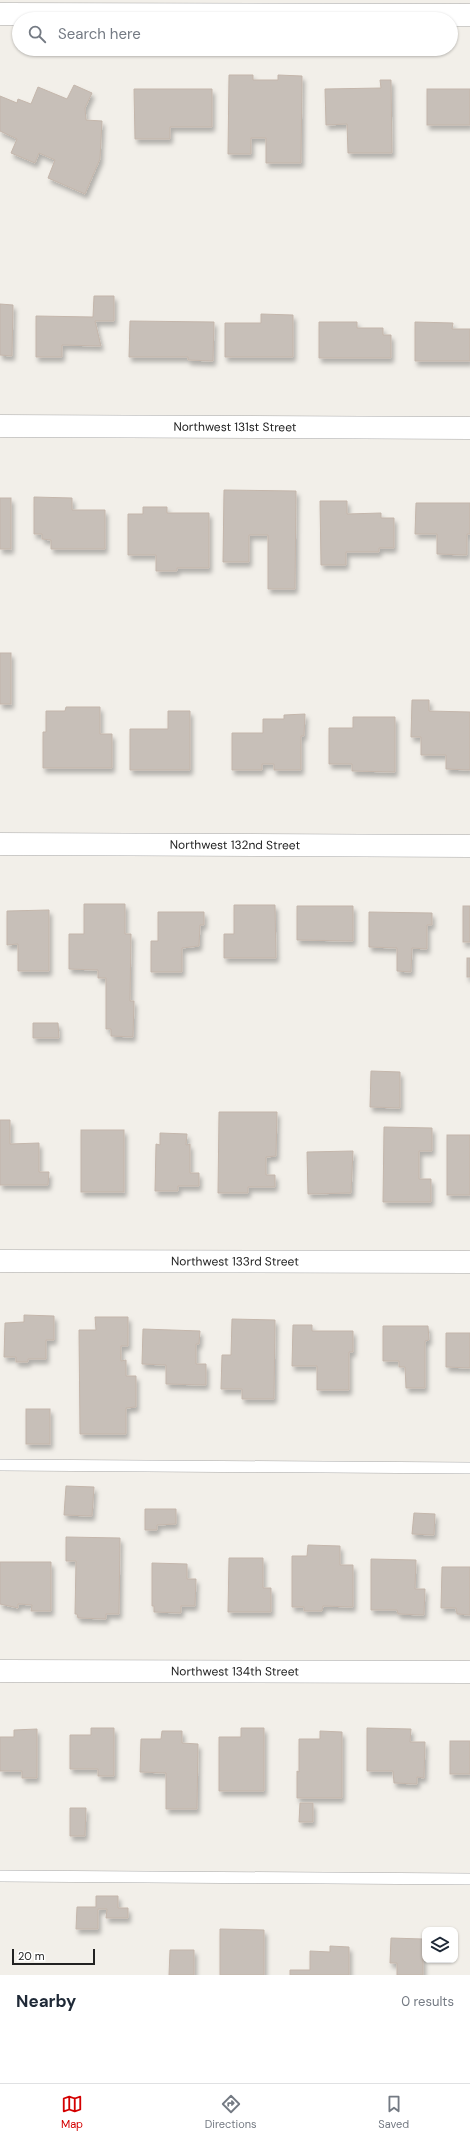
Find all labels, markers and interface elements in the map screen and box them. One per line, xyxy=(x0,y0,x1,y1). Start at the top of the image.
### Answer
search box xyxy=(12,12,458,56)
icon: search xyxy=(26,23,48,45)
text: Search here xyxy=(58,24,141,44)
street label: Northwest 131st Street xyxy=(173,419,297,435)
street label: Northwest 132nd Street xyxy=(170,837,301,853)
street label: Northwest 133rd Street xyxy=(171,1253,299,1270)
street label: Northwest 134th Street xyxy=(171,1663,299,1680)
map controls xyxy=(422,1927,458,1963)
button: layers xyxy=(422,1927,458,1963)
scale bar xyxy=(12,1947,95,1966)
text: 20 m xyxy=(18,1949,44,1963)
text: Nearby xyxy=(16,1990,76,2012)
text: 0 results xyxy=(401,1993,454,2010)
tab: Map xyxy=(61,2093,83,2131)
tab: Directions xyxy=(205,2093,257,2131)
tab: Saved xyxy=(378,2093,409,2131)

